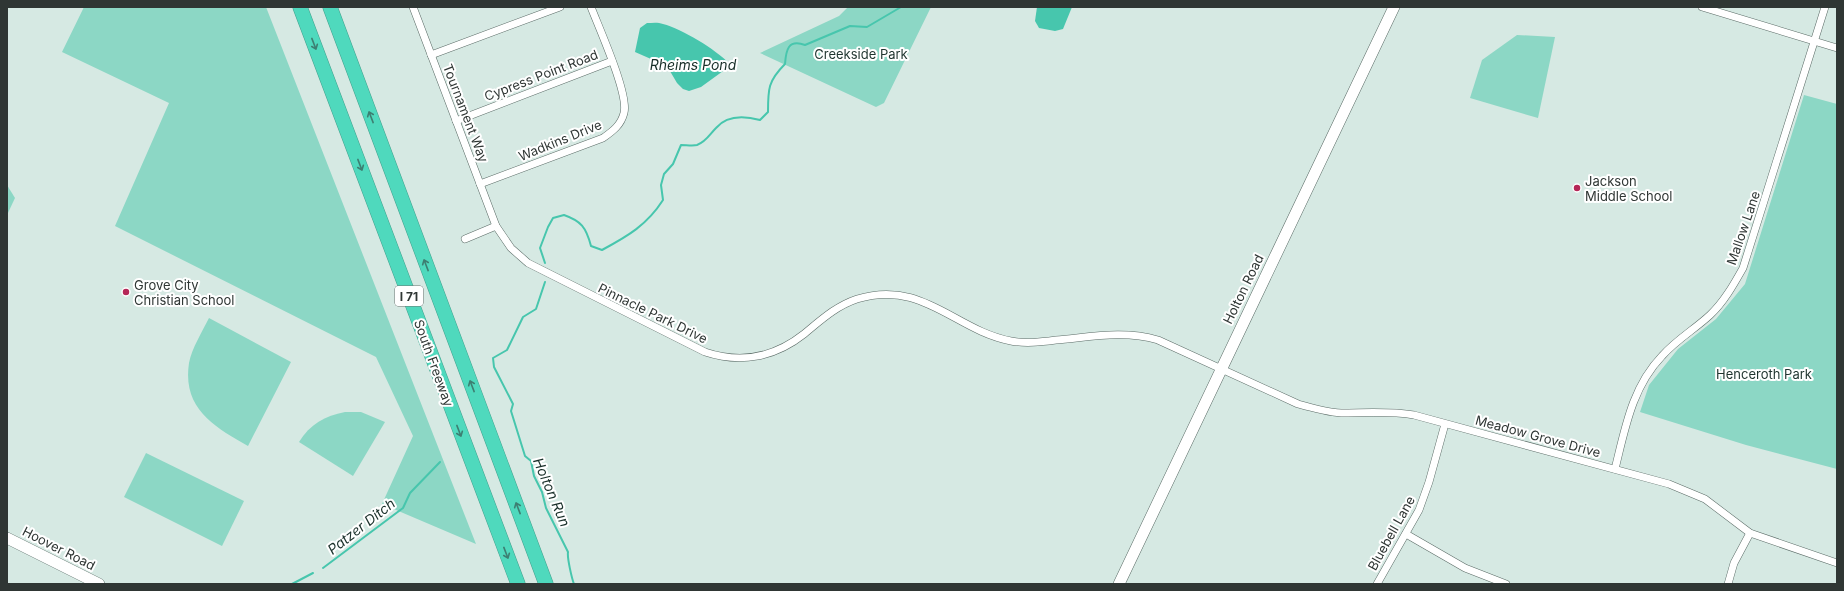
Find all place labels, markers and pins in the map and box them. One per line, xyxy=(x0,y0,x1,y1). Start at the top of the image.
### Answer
place label: Jackson Middle School xyxy=(1585,173,1672,204)
marker: Jackson Middle School xyxy=(1572,183,1582,193)
place label: Grove City Christian School xyxy=(134,277,235,308)
marker: Grove City Christian School xyxy=(121,287,131,297)

